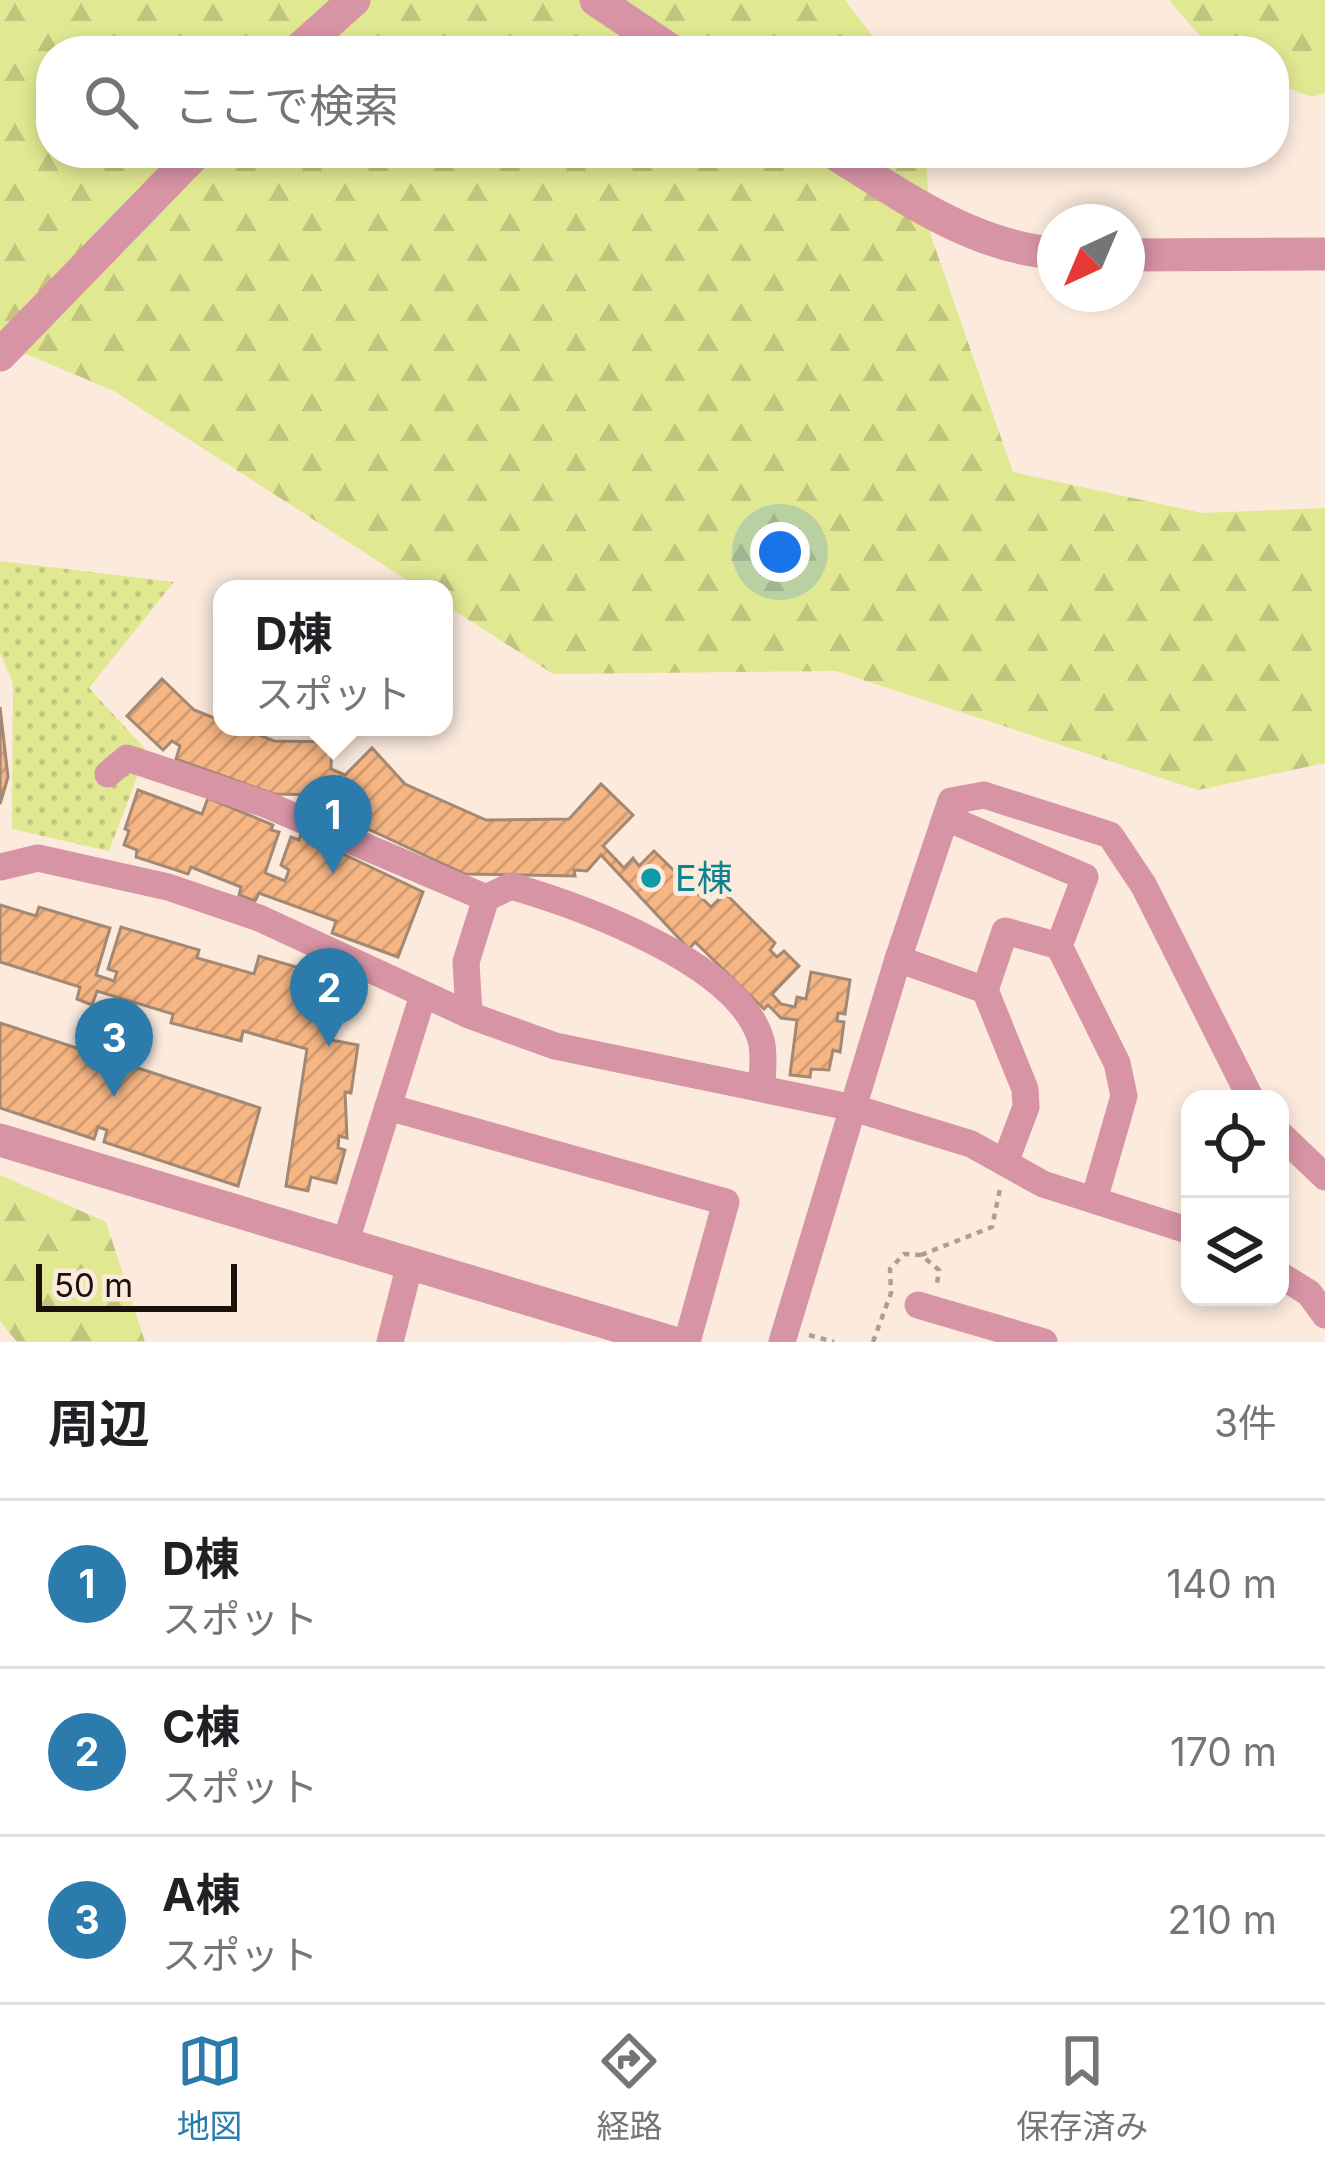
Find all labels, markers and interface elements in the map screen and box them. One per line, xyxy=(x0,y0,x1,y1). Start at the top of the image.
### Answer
search box xyxy=(36,36,1289,168)
icon: search xyxy=(78,69,144,135)
text: ここで検索 xyxy=(174,78,399,133)
north arrow xyxy=(1037,204,1145,312)
your location xyxy=(750,522,810,582)
popup xyxy=(213,580,453,736)
text: D棟 xyxy=(255,606,332,661)
text: スポット xyxy=(255,670,411,717)
pin: 1 xyxy=(294,775,372,874)
place label: E棟 xyxy=(675,856,733,900)
marker: E棟 xyxy=(638,865,664,891)
pin: 2 xyxy=(290,948,368,1047)
pin: 3 xyxy=(75,998,153,1097)
map controls xyxy=(1181,1090,1289,1306)
button: locate xyxy=(1181,1090,1289,1198)
button: layers xyxy=(1181,1198,1289,1306)
scale bar xyxy=(36,1258,237,1311)
text: 50 m xyxy=(54,1265,133,1305)
text: 周辺 xyxy=(48,1393,150,1454)
text: 3件 xyxy=(1214,1399,1277,1446)
text: D棟 xyxy=(162,1531,240,1586)
text: 1 xyxy=(79,1560,95,1607)
text: 140 m xyxy=(1166,1560,1277,1607)
text: スポット xyxy=(162,1595,318,1642)
text: C棟 xyxy=(162,1699,240,1754)
text: 2 xyxy=(75,1728,99,1775)
text: 170 m xyxy=(1170,1728,1277,1775)
text: スポット xyxy=(162,1763,318,1810)
text: A棟 xyxy=(162,1867,241,1922)
text: 3 xyxy=(74,1896,100,1943)
text: 210 m xyxy=(1168,1896,1277,1943)
text: スポット xyxy=(162,1931,318,1978)
tab: 地図 xyxy=(177,2028,243,2148)
tab: 経路 xyxy=(596,2028,662,2148)
tab: 保存済み xyxy=(1016,2028,1148,2148)

